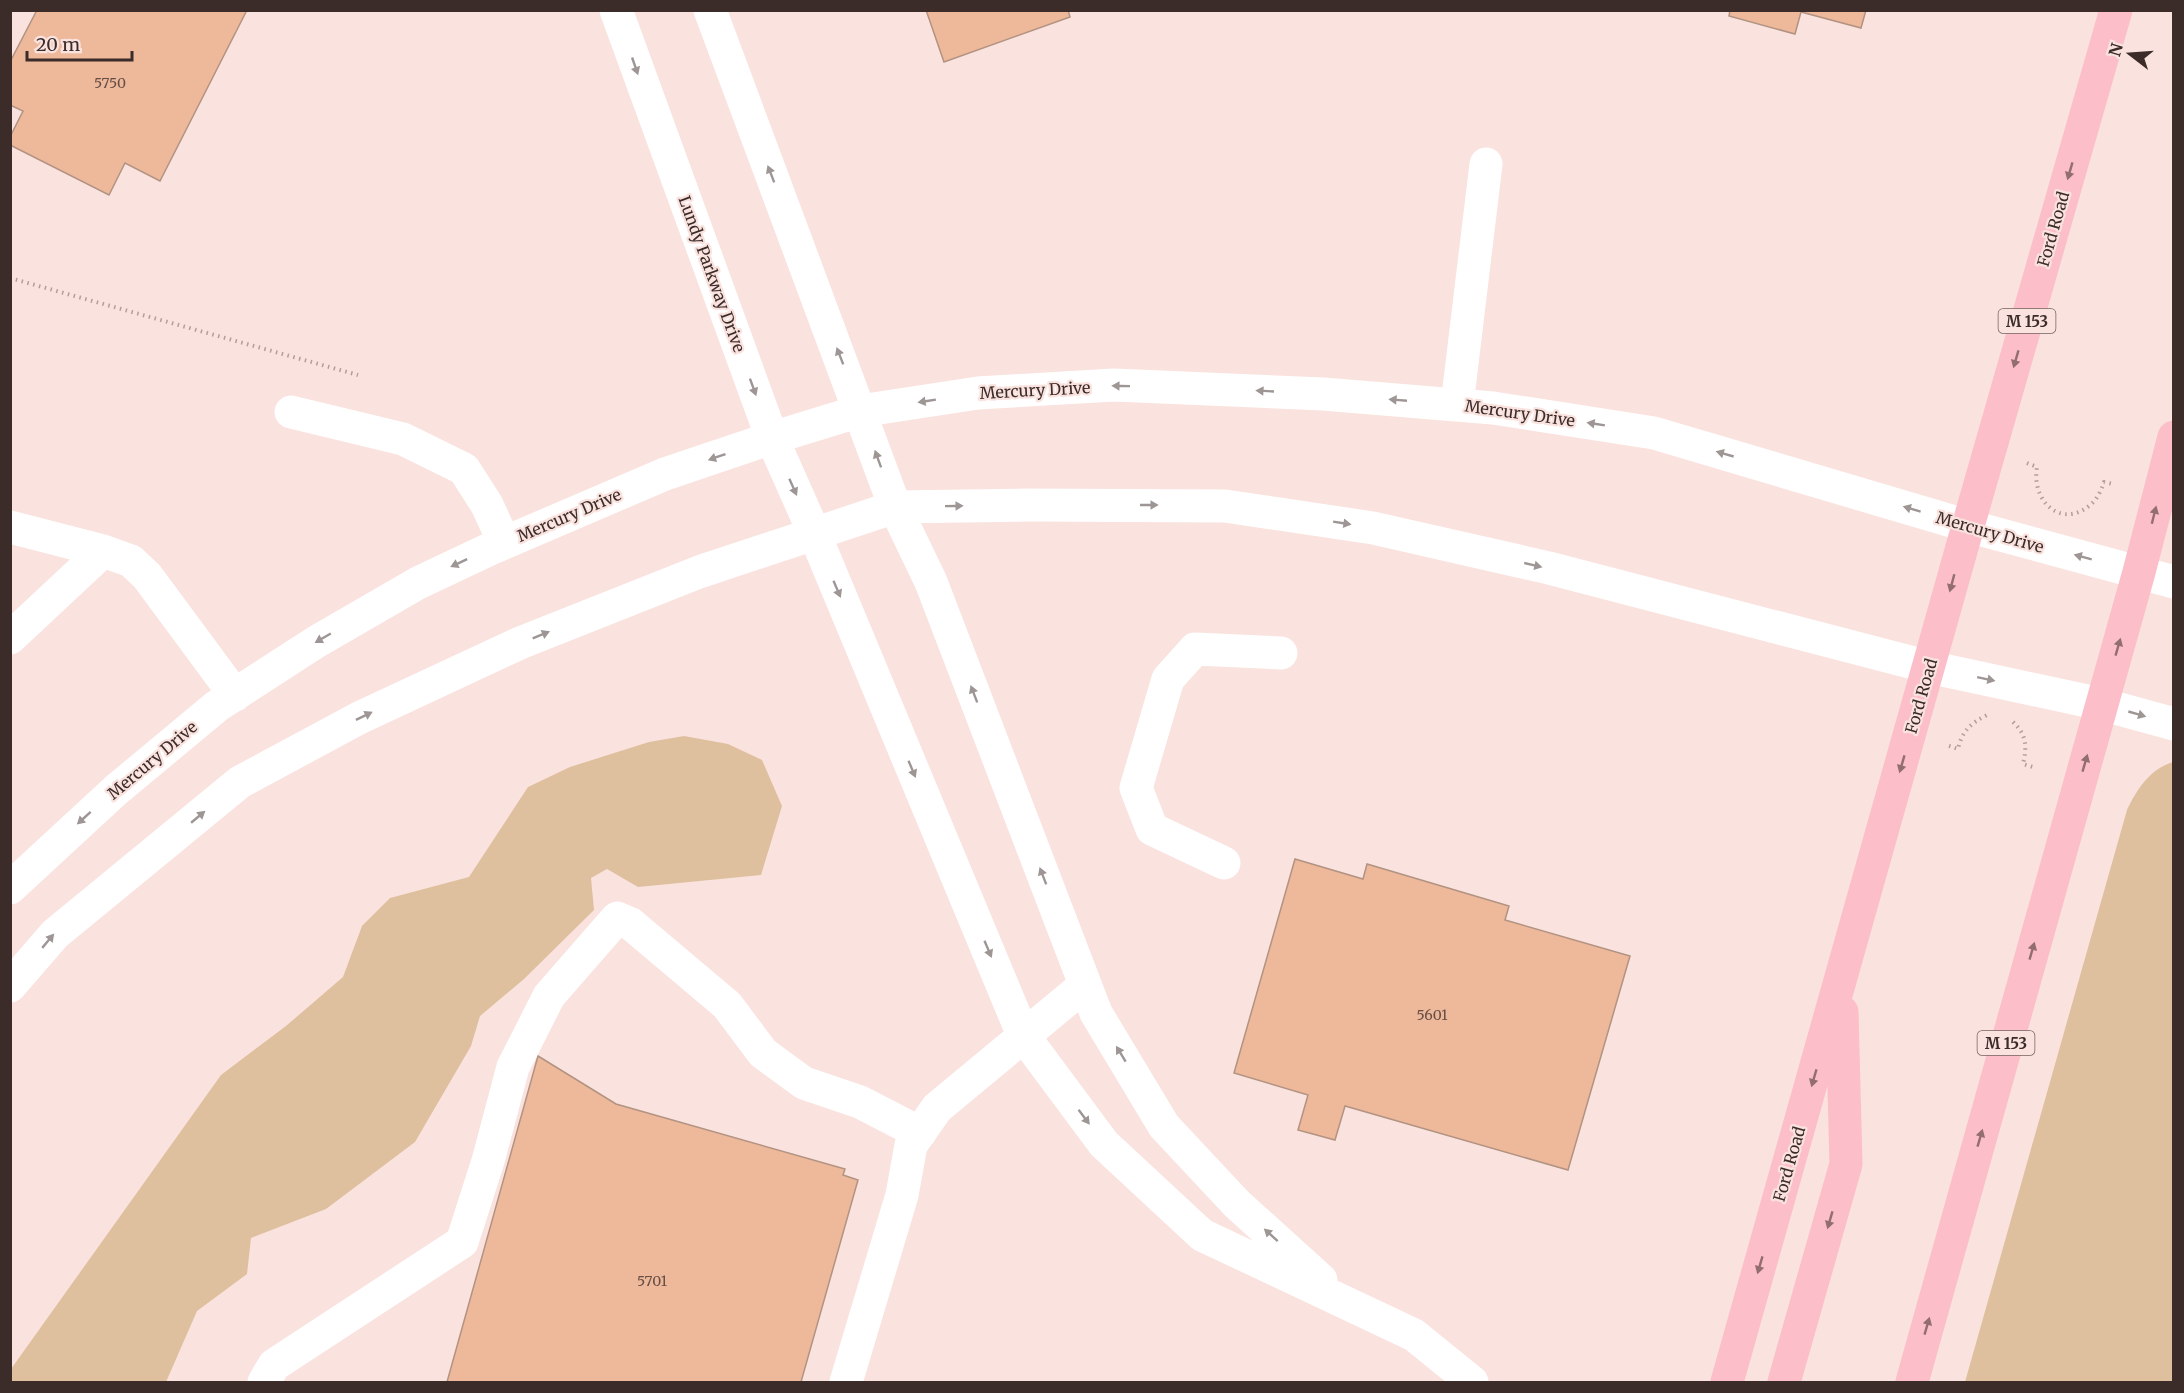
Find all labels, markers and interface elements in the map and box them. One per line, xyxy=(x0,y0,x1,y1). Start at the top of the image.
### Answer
scale bar xyxy=(27,24,132,62)
north arrow xyxy=(2100,24,2160,84)
text: 20 m xyxy=(36,33,80,56)
text: N xyxy=(2104,40,2127,59)
one-way arrow xyxy=(631,57,641,75)
house number: 5750 xyxy=(94,74,126,92)
one-way arrow xyxy=(2065,162,2074,180)
one-way arrow xyxy=(766,164,776,182)
street label: Ford Road xyxy=(2033,189,2073,269)
street label: Lundy Parkway Drive xyxy=(674,193,750,355)
road number: M 153 xyxy=(1998,309,2056,333)
one-way arrow xyxy=(834,347,844,365)
one-way arrow xyxy=(2011,350,2020,368)
street label: Mercury Drive xyxy=(979,377,1091,403)
one-way arrow xyxy=(749,378,759,396)
one-way arrow xyxy=(1111,381,1130,391)
one-way arrow xyxy=(1255,387,1274,396)
one-way arrow xyxy=(1389,395,1408,405)
street label: Mercury Drive xyxy=(1464,395,1576,431)
one-way arrow xyxy=(917,396,936,405)
one-way arrow xyxy=(1587,419,1606,428)
one-way arrow xyxy=(1716,449,1734,458)
one-way arrow xyxy=(872,450,882,468)
one-way arrow xyxy=(708,452,726,462)
one-way arrow xyxy=(789,478,798,495)
street label: Mercury Drive xyxy=(514,484,624,546)
one-way arrow xyxy=(1139,500,1158,510)
one-way arrow xyxy=(944,501,963,511)
one-way arrow xyxy=(1903,504,1921,513)
one-way arrow xyxy=(2149,506,2159,524)
street label: Mercury Drive xyxy=(1934,507,2046,557)
one-way arrow xyxy=(1333,519,1352,528)
one-way arrow xyxy=(2074,552,2092,561)
one-way arrow xyxy=(451,559,468,568)
one-way arrow xyxy=(1524,560,1542,570)
one-way arrow xyxy=(1947,574,1956,592)
one-way arrow xyxy=(832,581,842,599)
one-way arrow xyxy=(533,630,551,640)
one-way arrow xyxy=(314,633,331,643)
one-way arrow xyxy=(2113,638,2123,656)
street label: Ford Road xyxy=(1901,656,1941,736)
one-way arrow xyxy=(1977,675,1996,684)
one-way arrow xyxy=(968,684,978,702)
one-way arrow xyxy=(2128,709,2147,719)
one-way arrow xyxy=(355,711,372,720)
street label: Mercury Drive xyxy=(103,717,201,803)
one-way arrow xyxy=(2081,754,2090,772)
one-way arrow xyxy=(1897,755,1906,773)
one-way arrow xyxy=(908,760,918,778)
one-way arrow xyxy=(78,811,92,825)
one-way arrow xyxy=(190,811,205,824)
one-way arrow xyxy=(1038,867,1048,885)
one-way arrow xyxy=(42,933,55,949)
one-way arrow xyxy=(984,940,993,958)
one-way arrow xyxy=(2028,941,2037,959)
house number: 5601 xyxy=(1416,1006,1448,1024)
road number: M 153 xyxy=(1978,1031,2034,1055)
one-way arrow xyxy=(1115,1046,1126,1062)
one-way arrow xyxy=(1808,1069,1818,1087)
one-way arrow xyxy=(1078,1109,1090,1124)
street label: Ford Road xyxy=(1769,1124,1809,1204)
one-way arrow xyxy=(1976,1129,1985,1147)
one-way arrow xyxy=(1825,1211,1835,1229)
one-way arrow xyxy=(1264,1228,1279,1242)
one-way arrow xyxy=(1755,1256,1765,1275)
house number: 5701 xyxy=(637,1272,667,1290)
one-way arrow xyxy=(1923,1317,1933,1335)

